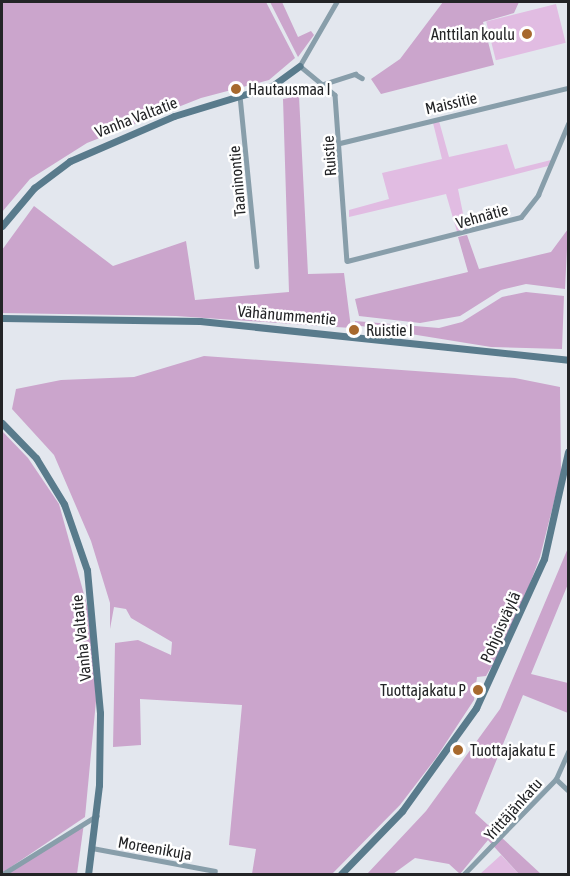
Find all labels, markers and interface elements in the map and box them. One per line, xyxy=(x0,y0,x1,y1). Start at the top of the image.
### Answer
place label: Anttilan koulu xyxy=(431,24,515,44)
marker: Anttilan koulu xyxy=(520,27,534,41)
place label: Hautausmaa I xyxy=(248,79,331,99)
marker: Hautausmaa I xyxy=(229,82,243,96)
street label: Maissitie xyxy=(423,88,479,118)
street label: Vanha Valtatie xyxy=(92,93,180,141)
street label: Ruistie xyxy=(318,135,340,177)
street label: Taaninontie xyxy=(224,145,250,217)
street label: Vehnätie xyxy=(454,199,510,233)
street label: Vähänummentie xyxy=(237,301,337,329)
place label: Ruistie I xyxy=(366,320,413,340)
marker: Ruistie I xyxy=(347,323,361,337)
street label: Pohjoisväylä xyxy=(476,589,524,665)
street label: Vanha Valtatie xyxy=(67,594,95,682)
place label: Tuottajakatu P xyxy=(380,680,466,700)
marker: Tuottajakatu P xyxy=(471,683,485,697)
place label: Tuottajakatu E xyxy=(470,740,555,760)
marker: Tuottajakatu E xyxy=(451,743,465,757)
street label: Yrittäjänkatu xyxy=(480,774,546,844)
street label: Moreenikuja xyxy=(117,832,193,864)

